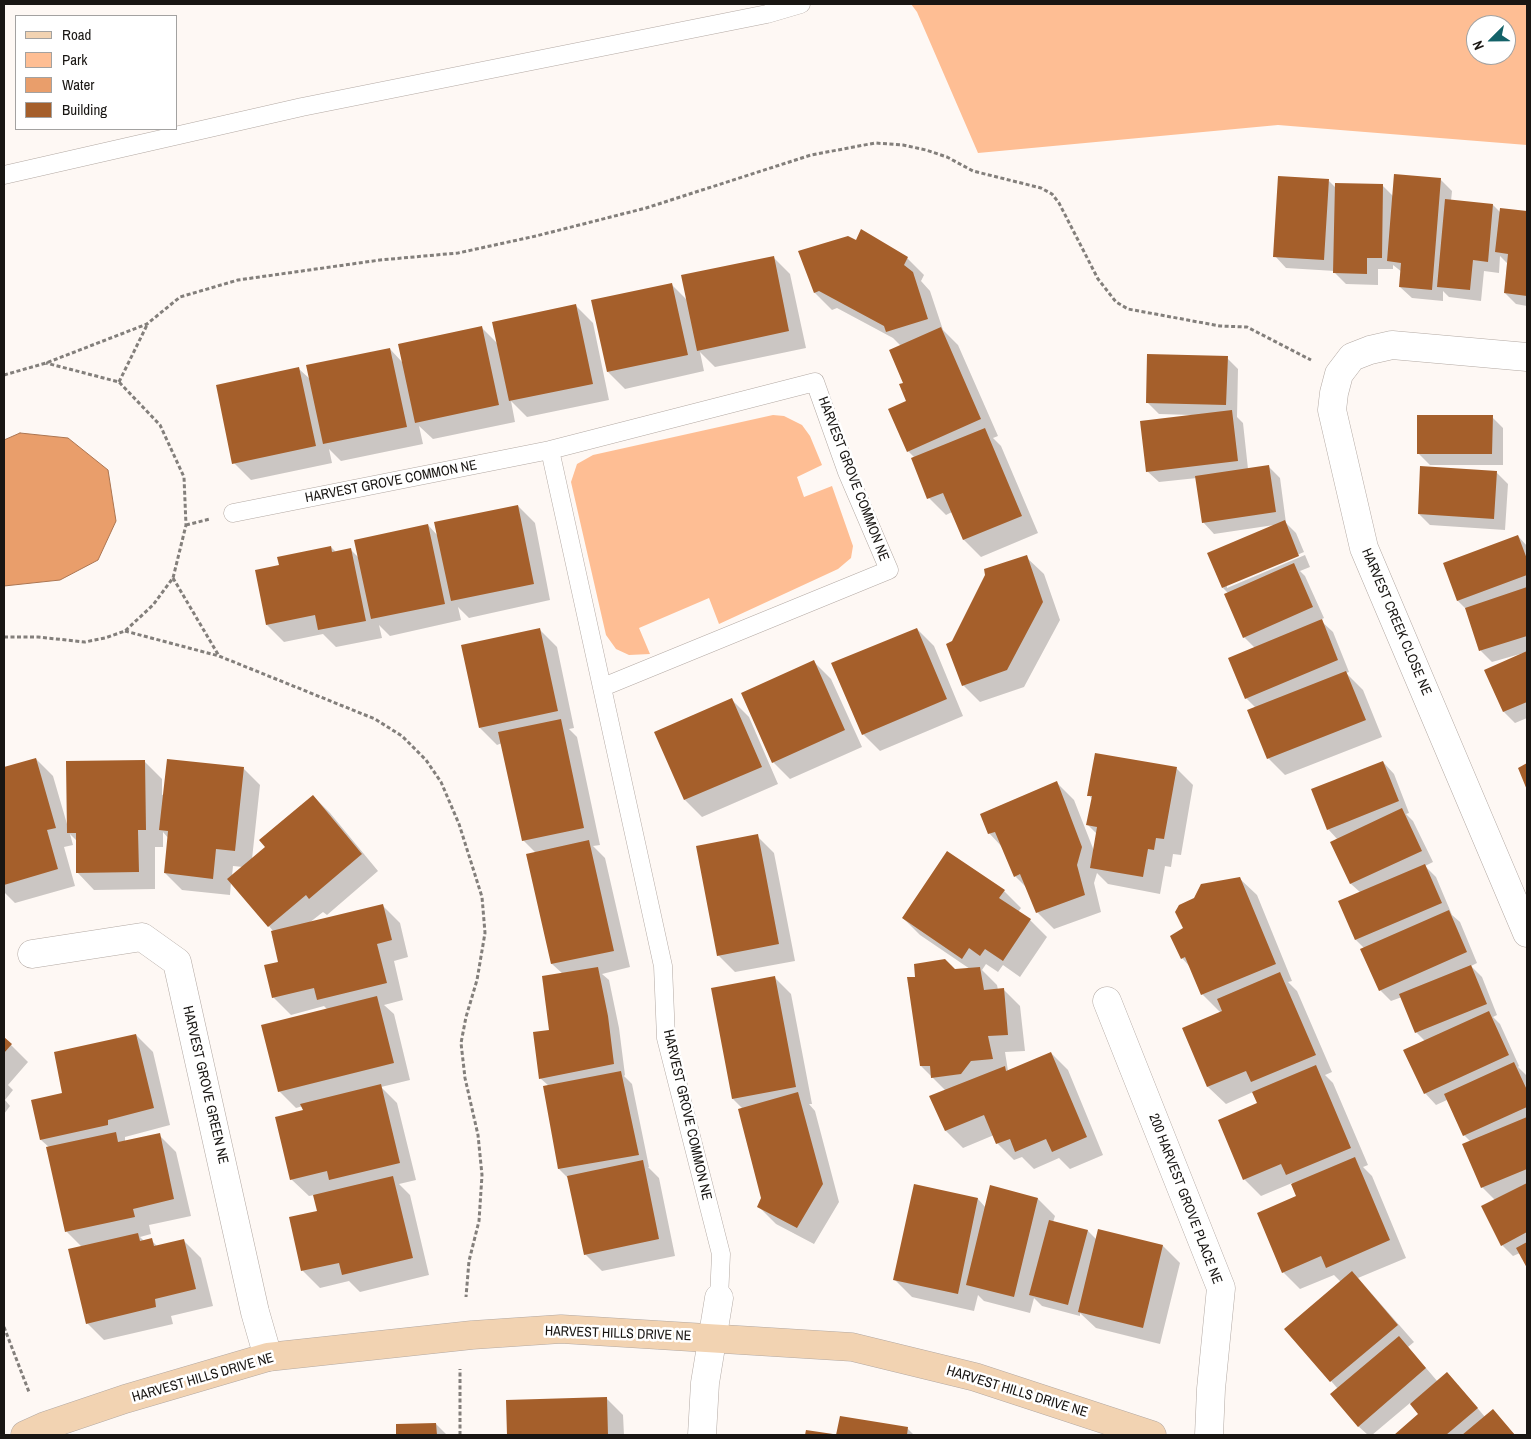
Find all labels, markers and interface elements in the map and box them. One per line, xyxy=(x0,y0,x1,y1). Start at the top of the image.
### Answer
legend xyxy=(15,15,178,130)
north arrow xyxy=(1466,15,1516,65)
text: Road xyxy=(62,24,91,45)
text: N xyxy=(1468,38,1488,53)
text: Park xyxy=(62,49,87,70)
text: Water xyxy=(62,74,94,95)
text: Building xyxy=(62,99,107,120)
street label: HARVEST GROVE COMMON NE xyxy=(814,394,892,564)
street label: HARVEST GROVE COMMON NE xyxy=(304,457,478,507)
street label: HARVEST CREEK CLOSE NE xyxy=(1357,546,1435,698)
street label: HARVEST GROVE GREEN NE xyxy=(179,1004,231,1166)
street label: HARVEST GROVE COMMON NE xyxy=(659,1028,715,1202)
street label: 200 HARVEST GROVE PLACE NE xyxy=(1145,1111,1225,1287)
street label: HARVEST HILLS DRIVE NE xyxy=(544,1323,692,1345)
street label: HARVEST HILLS DRIVE NE xyxy=(130,1350,276,1406)
street label: HARVEST HILLS DRIVE NE xyxy=(944,1363,1090,1421)

